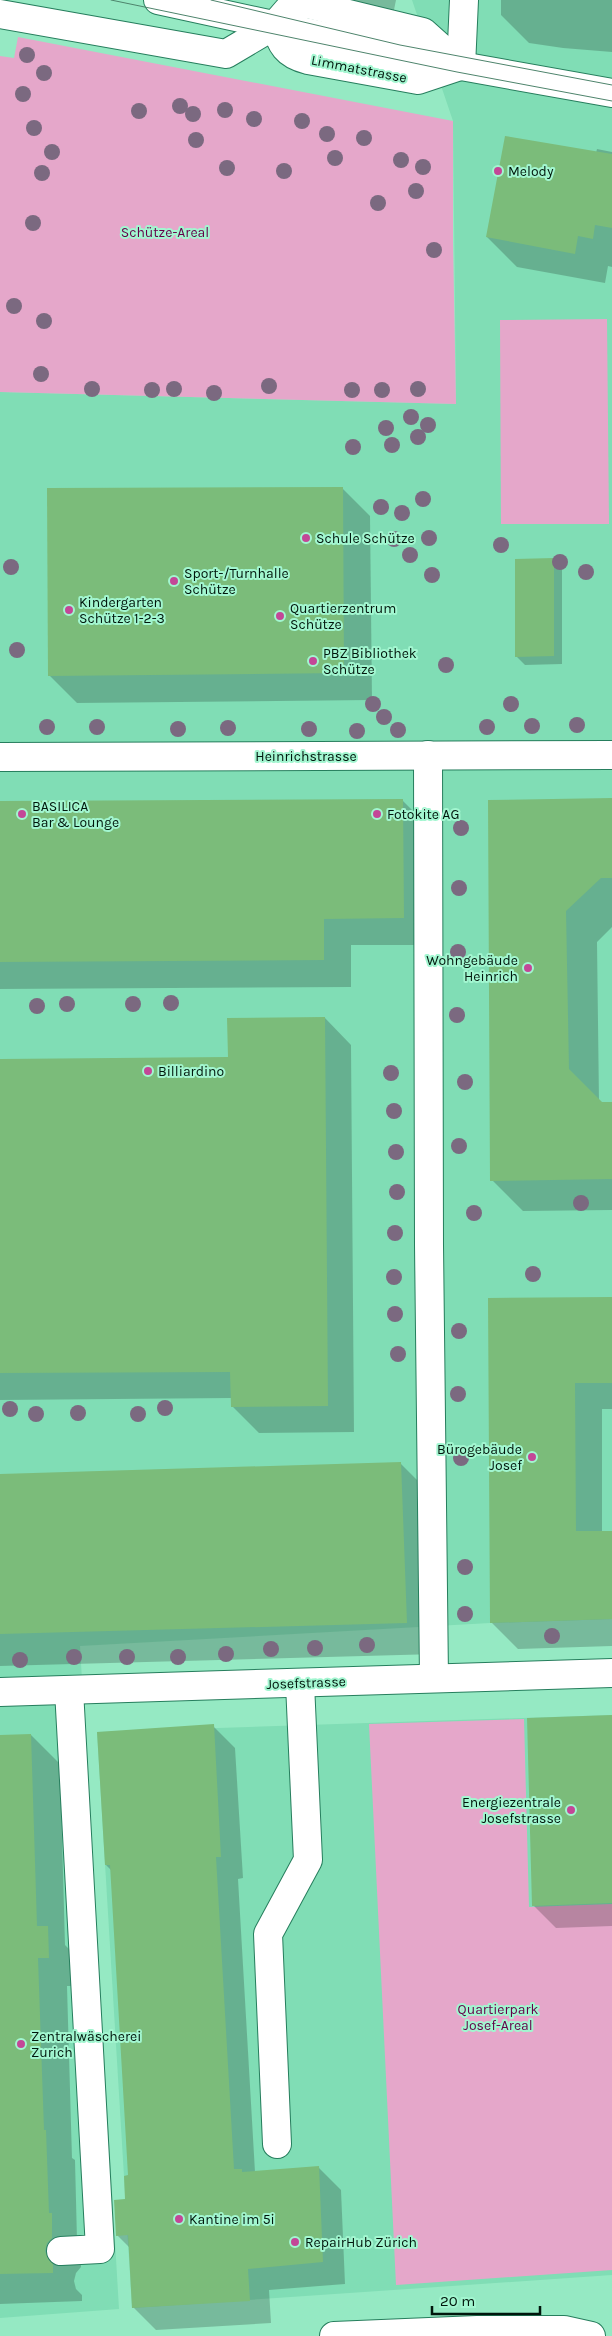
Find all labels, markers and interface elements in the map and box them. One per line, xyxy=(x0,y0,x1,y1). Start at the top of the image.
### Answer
street label: Limmatstrasse xyxy=(310,51,408,87)
place label: Melody xyxy=(508,163,554,180)
marker: Melody xyxy=(492,165,504,177)
park label: Schütze-Areal xyxy=(121,224,209,241)
place label: Schule Schütze xyxy=(316,530,415,547)
marker: Schule Schütze xyxy=(300,532,312,544)
place label: Sport-/Turnhalle Schütze xyxy=(184,565,289,598)
marker: Sport-/Turnhalle Schütze xyxy=(168,575,180,587)
place label: Kindergarten Schütze 1-2-3 xyxy=(79,594,165,627)
place label: Quartierzentrum Schütze xyxy=(290,600,396,633)
marker: Kindergarten Schütze 1-2-3 xyxy=(63,604,75,616)
marker: Quartierzentrum Schütze xyxy=(274,610,286,622)
place label: PBZ Bibliothek Schütze xyxy=(323,645,417,678)
marker: PBZ Bibliothek Schütze xyxy=(307,655,319,667)
street label: Heinrichstrasse xyxy=(255,748,357,765)
place label: BASILICA Bar & Lounge xyxy=(32,798,119,831)
place label: Fotokite AG xyxy=(387,806,459,823)
marker: BASILICA Bar & Lounge xyxy=(16,808,28,820)
marker: Fotokite AG xyxy=(371,808,383,820)
place label: Wohngebäude Heinrich xyxy=(426,952,518,985)
marker: Wohngebäude Heinrich xyxy=(522,962,534,974)
place label: Billiardino xyxy=(158,1063,224,1080)
marker: Billiardino xyxy=(142,1065,154,1077)
place label: Bürogebäude Josef xyxy=(437,1441,522,1474)
marker: Bürogebäude Josef xyxy=(526,1451,538,1463)
street label: Josefstrasse xyxy=(266,1673,346,1693)
place label: Energiezentrale Josefstrasse xyxy=(462,1794,561,1827)
marker: Energiezentrale Josefstrasse xyxy=(565,1804,577,1816)
park label: Quartierpark Josef-Areal xyxy=(458,2001,539,2034)
place label: Zentralwäscherei Zurich xyxy=(31,2028,141,2061)
marker: Zentralwäscherei Zurich xyxy=(15,2038,27,2050)
place label: Kantine im 5i xyxy=(189,2211,275,2228)
marker: Kantine im 5i xyxy=(173,2213,185,2225)
place label: RepairHub Zürich xyxy=(305,2234,417,2251)
marker: RepairHub Zürich xyxy=(289,2236,301,2248)
scale bar xyxy=(432,2284,540,2316)
text: 20 m xyxy=(440,2292,475,2310)

